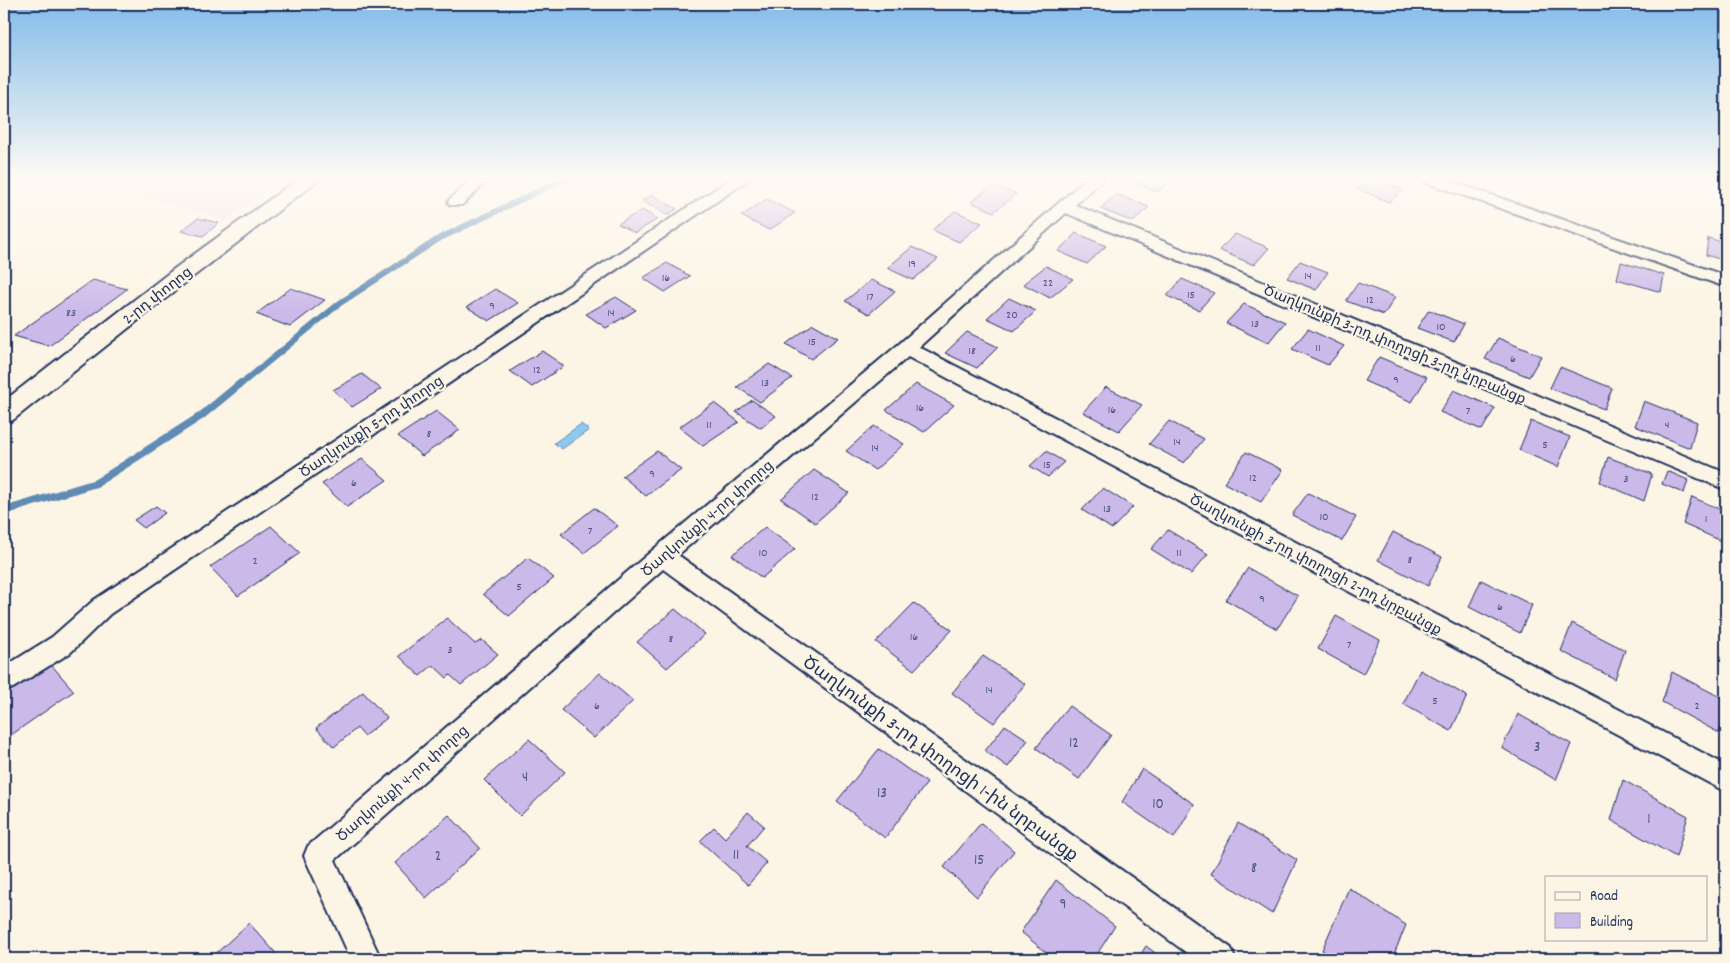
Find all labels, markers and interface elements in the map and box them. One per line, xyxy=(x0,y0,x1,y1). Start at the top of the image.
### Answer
house number: 19 xyxy=(908,256,916,273)
street label: 2-րդ փողոց xyxy=(119,262,198,331)
house number: 14 xyxy=(1304,268,1312,285)
house number: 16 xyxy=(662,270,670,287)
house number: 22 xyxy=(1043,275,1053,292)
street label: Ծաղկունքի 3-րդ փողոցի 3-րդ նրբանցք xyxy=(1259,280,1529,411)
house number: 15 xyxy=(1187,287,1195,304)
house number: 17 xyxy=(866,289,874,306)
house number: 12 xyxy=(1366,292,1374,309)
house number: 9 xyxy=(489,298,495,315)
house number: 83 xyxy=(66,305,76,322)
house number: 14 xyxy=(607,305,615,322)
house number: 20 xyxy=(1006,307,1018,324)
house number: 13 xyxy=(1251,316,1259,333)
house number: 10 xyxy=(1436,319,1446,336)
house number: 15 xyxy=(808,334,816,351)
house number: 11 xyxy=(1315,340,1321,357)
house number: 18 xyxy=(968,343,976,360)
house number: 6 xyxy=(1510,351,1516,368)
house number: 12 xyxy=(533,362,541,379)
street label: Ծաղկունքի 5-րդ փողոց xyxy=(296,371,449,484)
house number: 9 xyxy=(1393,372,1399,389)
house number: 13 xyxy=(761,375,769,392)
house number: 16 xyxy=(916,400,924,417)
house number: 16 xyxy=(1108,402,1116,419)
house number: 7 xyxy=(1466,403,1471,420)
house number: 11 xyxy=(706,417,712,434)
house number: 4 xyxy=(1665,417,1670,434)
house number: 8 xyxy=(427,426,432,443)
house number: 14 xyxy=(1173,434,1181,451)
house number: 5 xyxy=(1542,437,1548,454)
house number: 14 xyxy=(871,440,879,457)
street label: Ծաղկունքի 4-րդ փողոց xyxy=(637,456,779,583)
house number: 15 xyxy=(1043,457,1051,474)
house number: 9 xyxy=(649,466,655,483)
house number: 12 xyxy=(1249,470,1257,487)
house number: 3 xyxy=(1623,471,1629,488)
house number: 6 xyxy=(351,475,357,492)
house number: 12 xyxy=(811,489,819,506)
street label: Ծաղկունքի 3-րդ փողոցի 2-րդ նրբանցք xyxy=(1185,490,1445,642)
house number: 13 xyxy=(1103,501,1111,518)
house number: 10 xyxy=(1319,509,1329,526)
house number: 1 xyxy=(1705,511,1707,528)
house number: 7 xyxy=(588,523,593,540)
house number: 10 xyxy=(758,545,768,562)
house number: 11 xyxy=(1176,545,1182,562)
house number: 8 xyxy=(1408,552,1413,569)
house number: 2 xyxy=(252,553,258,570)
house number: 5 xyxy=(516,579,522,596)
house number: 9 xyxy=(1259,591,1265,608)
house number: 6 xyxy=(1497,599,1503,616)
house number: 16 xyxy=(910,629,918,646)
house number: 8 xyxy=(669,631,674,648)
house number: 7 xyxy=(1347,637,1352,654)
house number: 3 xyxy=(447,642,453,659)
street label: Ծաղկունքի 3-րդ փողոցի 1-ին նրբանցք xyxy=(797,651,1082,869)
house number: 14 xyxy=(985,682,993,699)
house number: 5 xyxy=(1432,693,1438,710)
house number: 6 xyxy=(594,698,600,715)
house number: 2 xyxy=(1694,698,1700,715)
street label: Ծաղկունքի 4-րդ փողոց xyxy=(332,721,474,848)
house number: 12 xyxy=(1069,733,1079,755)
house number: 3 xyxy=(1534,737,1540,759)
house number: 4 xyxy=(522,767,528,789)
house number: 13 xyxy=(877,783,887,805)
house number: 10 xyxy=(1152,794,1164,816)
house number: 1 xyxy=(1647,809,1651,831)
house number: 11 xyxy=(733,845,739,867)
house number: 2 xyxy=(435,846,441,868)
house number: 15 xyxy=(974,850,984,872)
house number: 8 xyxy=(1251,858,1257,880)
legend xyxy=(1545,876,1708,940)
text: Road xyxy=(1590,886,1618,908)
house number: 9 xyxy=(1060,894,1066,916)
text: Building xyxy=(1590,912,1633,934)

